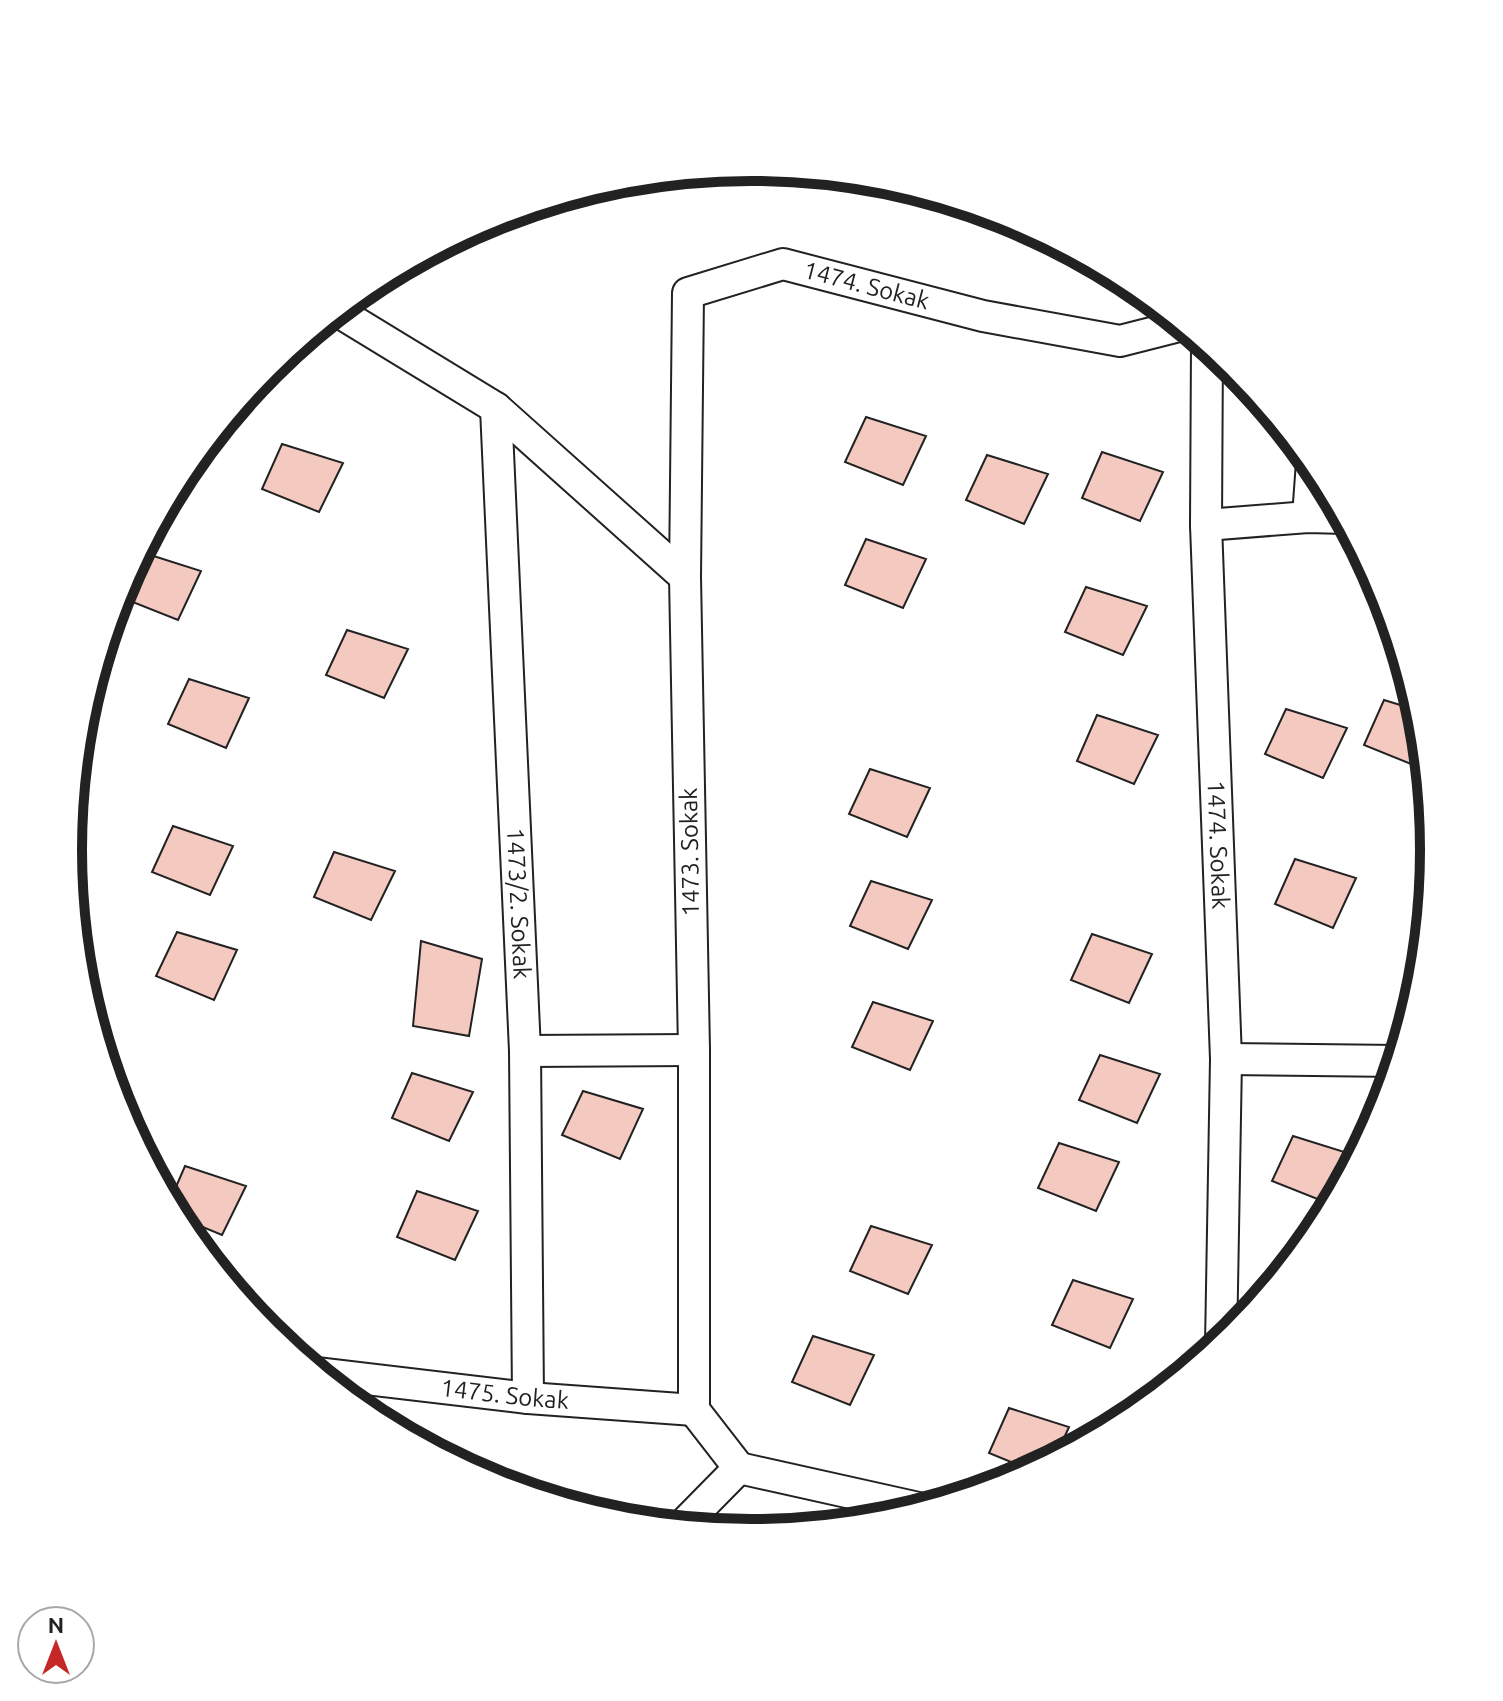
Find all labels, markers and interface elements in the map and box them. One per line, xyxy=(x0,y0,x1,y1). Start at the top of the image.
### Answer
street label: 1474. Sokak xyxy=(801,256,932,314)
street label: 1474. Sokak xyxy=(1203,780,1234,910)
street label: 1473. Sokak xyxy=(675,787,704,917)
street label: 1473/2. Sokak xyxy=(502,827,536,980)
street label: 1475. Sokak xyxy=(439,1374,570,1414)
north arrow xyxy=(16,1605,96,1685)
text: N xyxy=(48,1612,64,1637)

